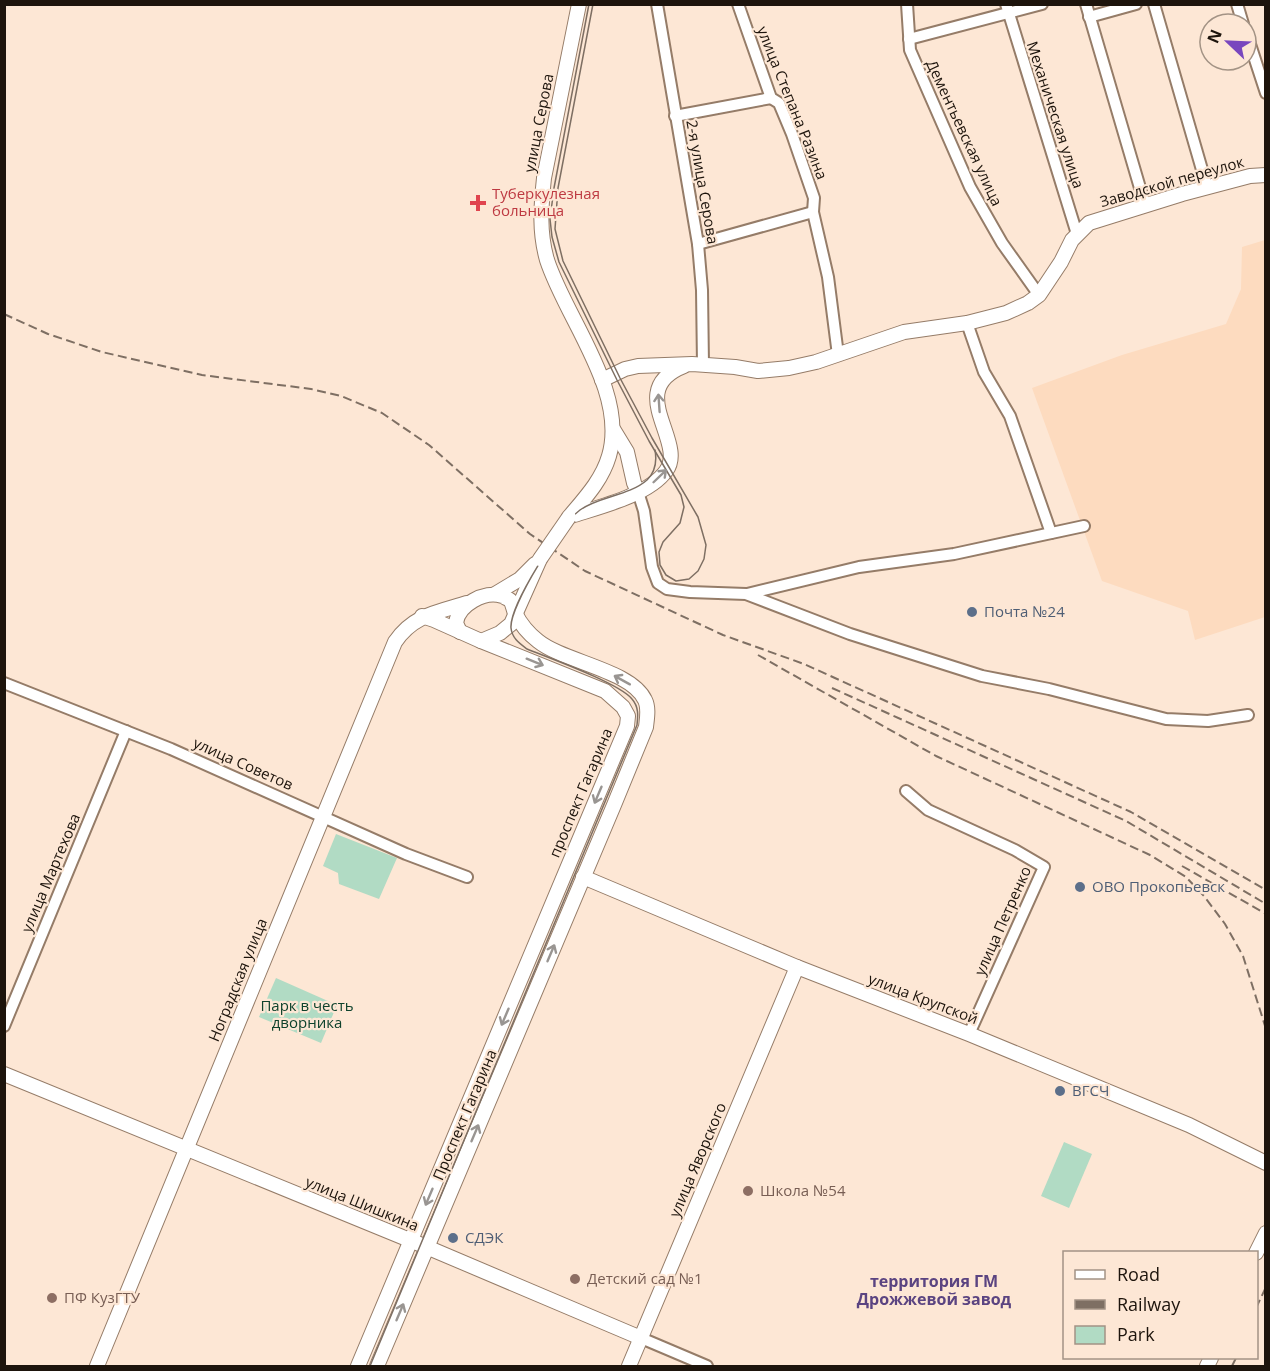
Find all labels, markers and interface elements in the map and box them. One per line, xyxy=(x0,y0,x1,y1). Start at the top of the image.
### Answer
north arrow xyxy=(1198,12,1258,72)
street label: улица Степана Разина xyxy=(753,23,833,182)
text: N xyxy=(1202,26,1227,46)
street label: Механическая улица xyxy=(1023,39,1089,191)
street label: Дементьевская улица xyxy=(922,56,1008,209)
street label: улица Серова xyxy=(519,72,557,174)
street label: 2-я улица Серова xyxy=(682,118,724,246)
street label: Заводской переулок xyxy=(1097,151,1246,211)
place label: Туберкулезная больница xyxy=(492,183,600,220)
marker: Туберкулезная больница xyxy=(469,194,487,212)
one-way arrow xyxy=(653,393,664,413)
one-way arrow xyxy=(653,469,668,484)
place label: Почта №24 xyxy=(984,601,1065,621)
marker: Почта №24 xyxy=(965,605,979,619)
one-way arrow xyxy=(526,657,544,668)
one-way arrow xyxy=(614,674,631,686)
street label: проспект Гагарина xyxy=(544,725,616,860)
street label: улица Советов xyxy=(190,732,297,794)
one-way arrow xyxy=(592,785,603,804)
street label: улица Мартехова xyxy=(16,810,84,935)
street label: улица Петренко xyxy=(969,863,1035,978)
place label: ОВО Прокопьевск xyxy=(1092,876,1225,896)
marker: ОВО Прокопьевск xyxy=(1073,880,1087,894)
street label: Ноградская улица xyxy=(203,915,271,1044)
one-way arrow xyxy=(546,944,557,963)
street label: улица Крупской xyxy=(866,968,981,1028)
park label: Парк в честь дворника xyxy=(260,995,354,1032)
one-way arrow xyxy=(499,1007,510,1026)
street label: Проспект Гагарина xyxy=(427,1046,501,1183)
place label: ВГСЧ xyxy=(1072,1080,1109,1100)
marker: ВГСЧ xyxy=(1053,1084,1067,1098)
street label: улица Яворского xyxy=(664,1099,730,1220)
one-way arrow xyxy=(470,1124,481,1142)
street label: улица Шишкина xyxy=(303,1171,422,1235)
place label: Школа №54 xyxy=(760,1180,846,1200)
marker: Школа №54 xyxy=(741,1184,755,1198)
one-way arrow xyxy=(423,1187,435,1205)
place label: СДЭК xyxy=(465,1227,504,1247)
marker: СДЭК xyxy=(446,1231,460,1245)
legend xyxy=(1063,1251,1258,1359)
text: Road xyxy=(1117,1262,1160,1286)
place label: Детский сад №1 xyxy=(587,1268,703,1288)
district label: территория ГМ Дрожжевой завод xyxy=(857,1270,1012,1310)
marker: Детский сад №1 xyxy=(568,1272,582,1286)
place label: ПФ КузГТУ xyxy=(64,1287,141,1307)
marker: ПФ КузГТУ xyxy=(45,1291,59,1305)
text: Railway xyxy=(1117,1292,1181,1316)
one-way arrow xyxy=(395,1304,406,1322)
text: Park xyxy=(1117,1322,1155,1346)

